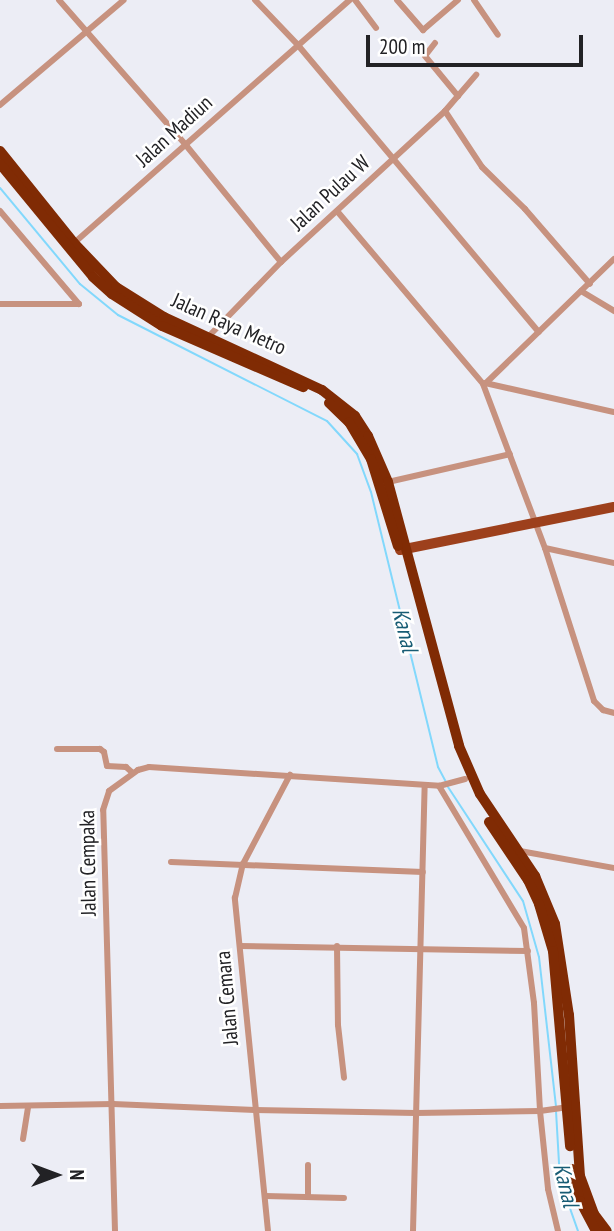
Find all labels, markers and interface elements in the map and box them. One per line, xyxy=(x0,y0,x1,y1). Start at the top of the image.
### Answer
scale bar xyxy=(369,21,586,65)
text: 200 m xyxy=(379,33,425,60)
street label: Jalan Madiun xyxy=(131,90,217,172)
street label: Jalan Pulau W xyxy=(285,150,375,236)
street label: Jalan Raya Metro xyxy=(168,288,290,360)
water label: Kanal xyxy=(386,605,424,655)
street label: Jalan Cempaka xyxy=(74,810,102,916)
street label: Jalan Cemara xyxy=(210,950,244,1046)
north arrow xyxy=(21,1140,91,1210)
water label: Kanal xyxy=(547,1160,585,1210)
text: N xyxy=(65,1170,89,1180)

